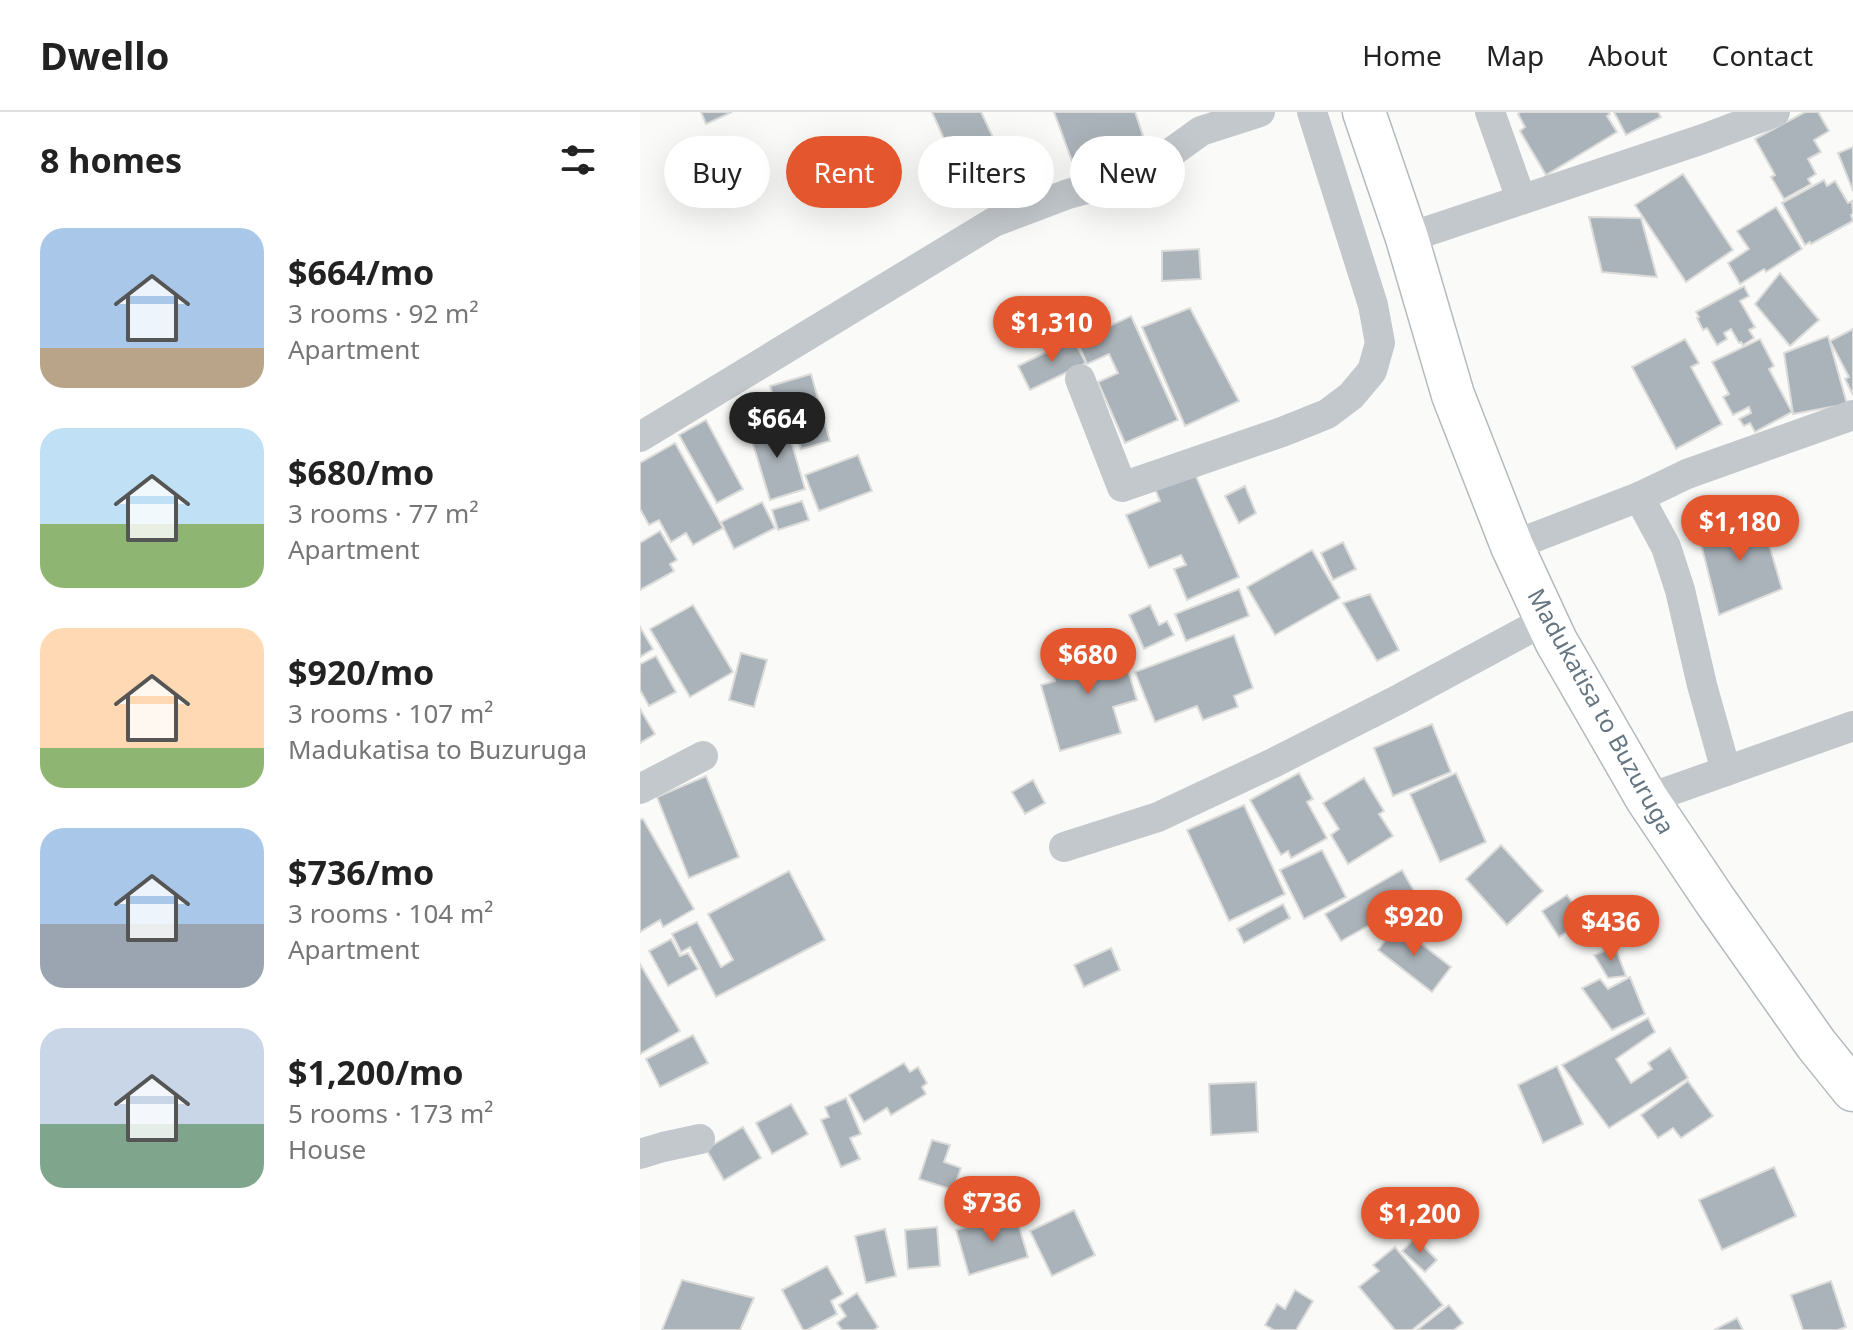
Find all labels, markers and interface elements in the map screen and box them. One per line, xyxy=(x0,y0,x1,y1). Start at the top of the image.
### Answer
text: Dwello xyxy=(40,29,169,81)
text: Home xyxy=(1362,36,1442,74)
text: Map xyxy=(1486,36,1544,74)
text: About xyxy=(1588,36,1668,74)
text: Contact xyxy=(1712,36,1813,74)
chip: Buy xyxy=(664,136,770,208)
chip: Rent xyxy=(786,136,902,208)
chip: Filters xyxy=(918,136,1054,208)
chip: New xyxy=(1070,136,1185,208)
text: 8 homes xyxy=(40,137,182,183)
icon: filters xyxy=(556,138,600,182)
text: $664/mo xyxy=(288,249,434,295)
icon: home xyxy=(104,260,200,356)
text: 3 rooms · 92 m² xyxy=(288,295,478,331)
pin: $1,310 xyxy=(987,296,1117,364)
text: $1,310 xyxy=(1011,304,1093,340)
text: Apartment xyxy=(288,331,420,367)
pin: $664 xyxy=(730,392,824,460)
text: $664 xyxy=(747,400,807,436)
text: $680/mo xyxy=(288,449,434,495)
icon: home xyxy=(104,460,200,556)
text: 3 rooms · 77 m² xyxy=(288,495,478,531)
pin: $1,180 xyxy=(1675,495,1805,563)
text: $1,180 xyxy=(1699,503,1781,539)
text: Apartment xyxy=(288,531,420,567)
street label: Madukatisa to Buzuruga xyxy=(1521,582,1683,840)
pin: $680 xyxy=(1041,628,1135,696)
text: $680 xyxy=(1058,636,1118,672)
text: $920/mo xyxy=(288,649,434,695)
icon: home xyxy=(104,660,200,756)
text: 3 rooms · 107 m² xyxy=(288,695,493,731)
text: Madukatisa to Buzuruga xyxy=(288,731,587,767)
text: $736/mo xyxy=(288,849,434,895)
icon: home xyxy=(104,860,200,956)
pin: $920 xyxy=(1367,890,1461,958)
text: 3 rooms · 104 m² xyxy=(288,895,493,931)
pin: $436 xyxy=(1564,895,1658,963)
text: $920 xyxy=(1384,898,1444,934)
text: $436 xyxy=(1581,903,1641,939)
text: Apartment xyxy=(288,931,420,967)
text: $1,200/mo xyxy=(288,1049,463,1095)
icon: home xyxy=(104,1060,200,1156)
text: 5 rooms · 173 m² xyxy=(288,1095,493,1131)
text: House xyxy=(288,1131,366,1167)
pin: $736 xyxy=(945,1176,1039,1244)
text: $736 xyxy=(962,1184,1022,1220)
pin: $1,200 xyxy=(1355,1187,1485,1255)
text: $1,200 xyxy=(1379,1195,1461,1231)

